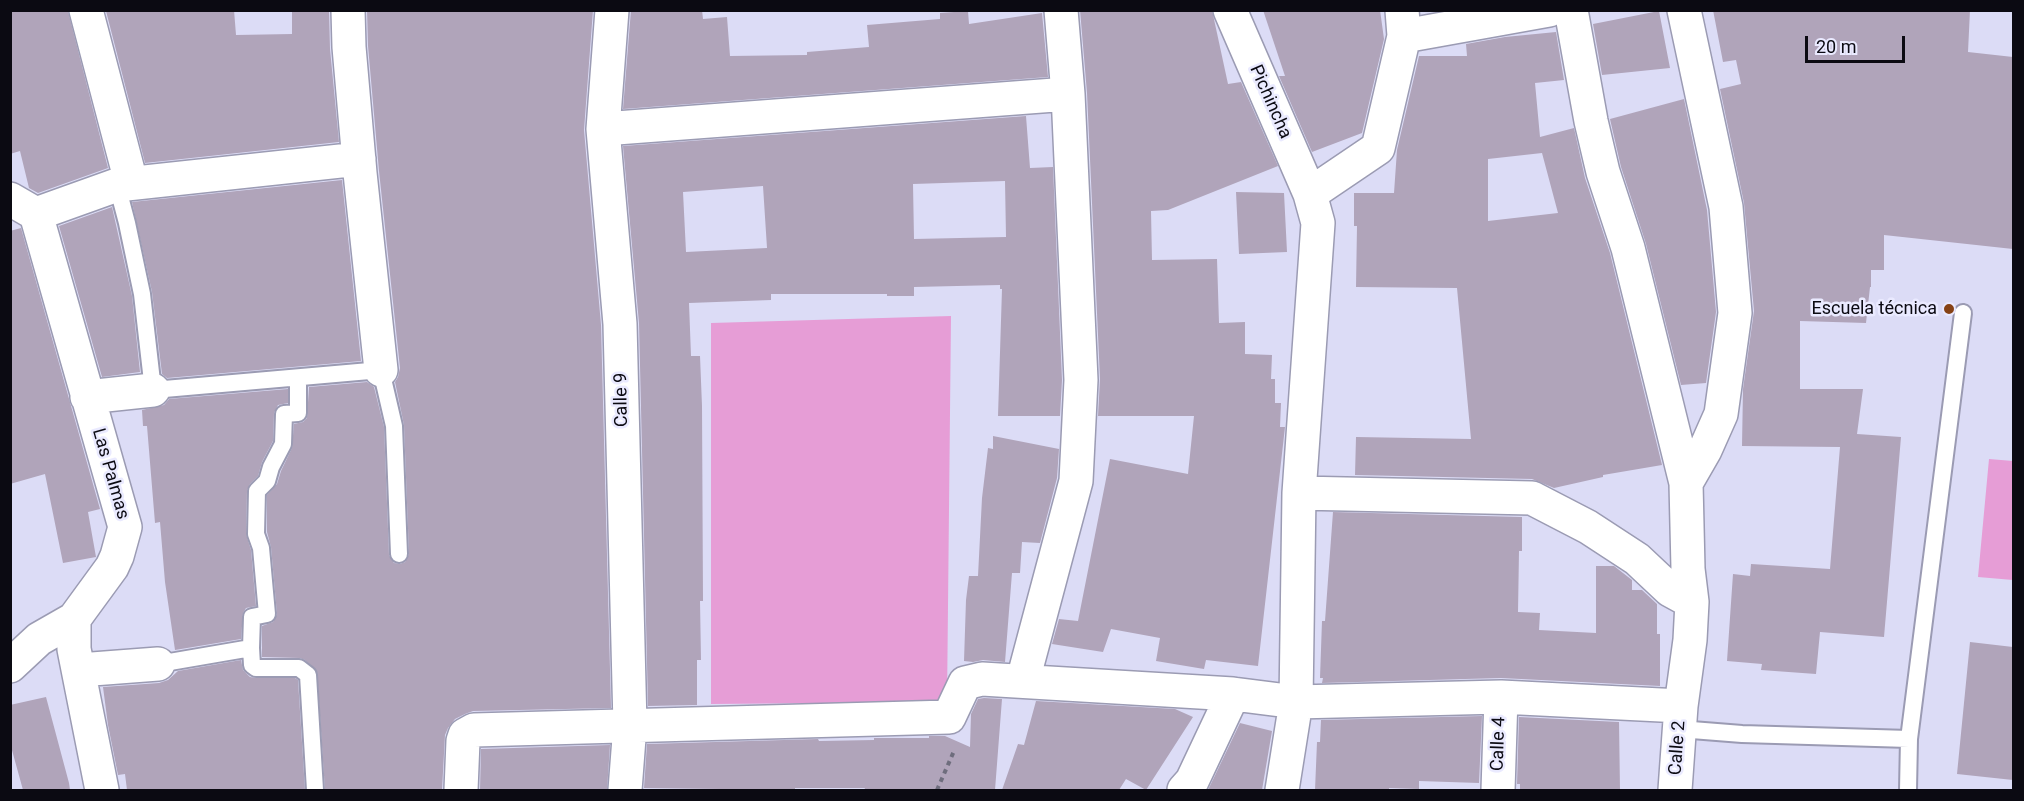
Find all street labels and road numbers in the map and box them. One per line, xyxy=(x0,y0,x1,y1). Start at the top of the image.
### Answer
street label: Pichincha xyxy=(1244,62,1296,142)
street label: Calle 9 xyxy=(611,373,633,427)
street label: Las Palmas xyxy=(87,426,133,522)
street label: Calle 4 xyxy=(1487,716,1511,772)
street label: Calle 2 xyxy=(1665,720,1691,776)

